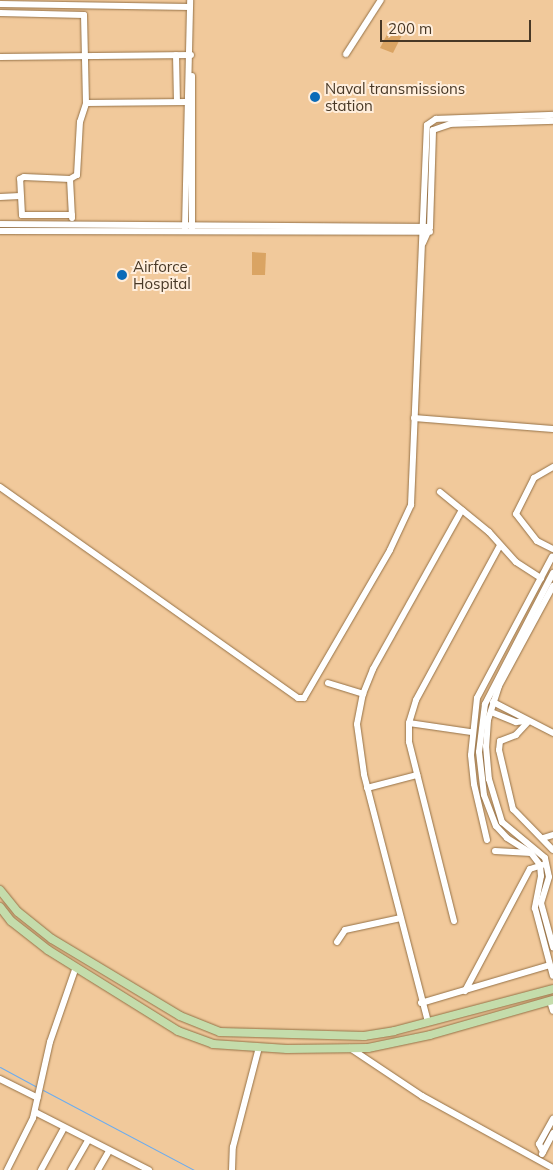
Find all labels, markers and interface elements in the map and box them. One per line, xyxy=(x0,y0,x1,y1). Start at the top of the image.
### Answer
scale bar xyxy=(383,10,534,42)
text: 200 m xyxy=(388,19,432,38)
place label: Naval transmissions station xyxy=(325,79,465,114)
marker: Naval transmissions station xyxy=(309,91,321,103)
place label: Airforce Hospital xyxy=(133,257,191,292)
marker: Airforce Hospital xyxy=(115,268,129,282)

